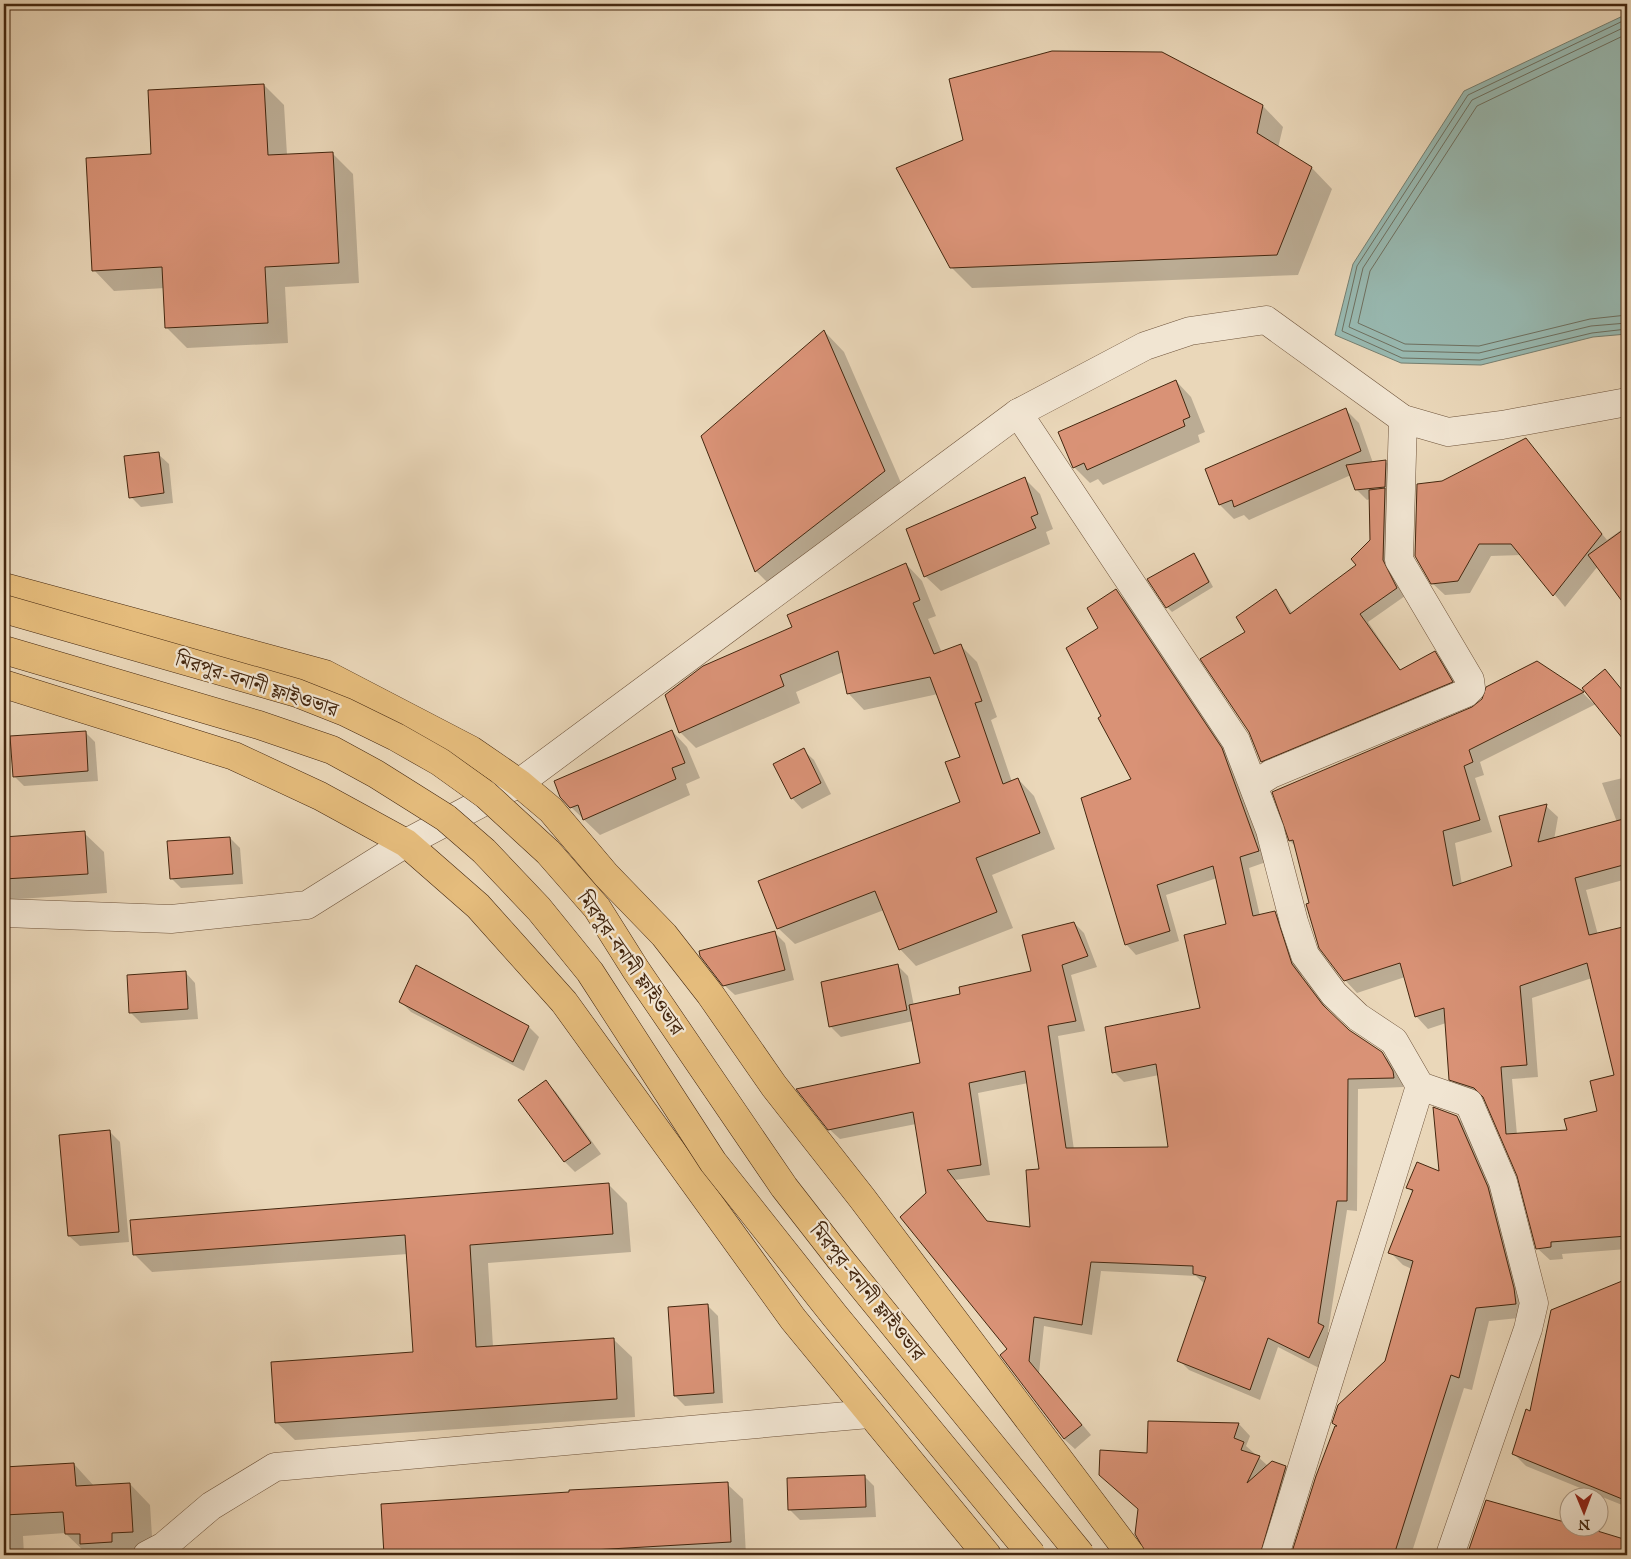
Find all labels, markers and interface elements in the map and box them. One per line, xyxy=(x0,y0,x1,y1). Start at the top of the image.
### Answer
street label: মিরপুর-বনানী ফ্লাইওভার xyxy=(171,646,342,723)
street label: মিরপুর-বনানী ফ্লাইওভার xyxy=(571,886,690,1041)
street label: মিরপুর-বনানী ফ্লাইওভার xyxy=(804,1218,931,1367)
north arrow xyxy=(1558,1486,1608,1536)
text: N xyxy=(1578,1516,1590,1533)

